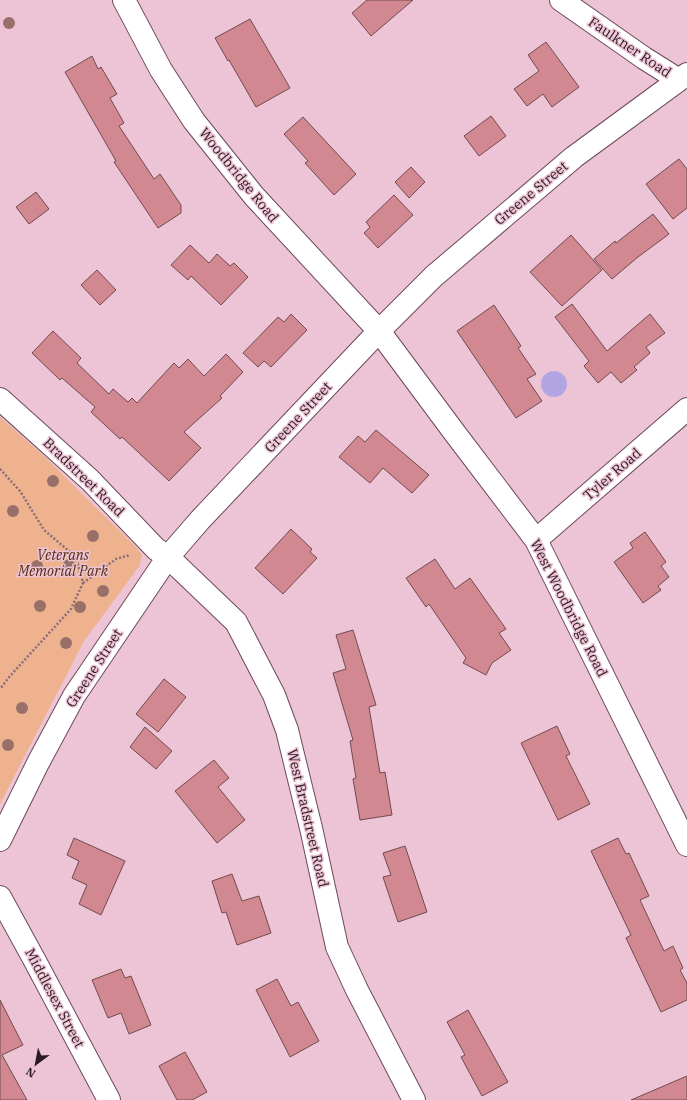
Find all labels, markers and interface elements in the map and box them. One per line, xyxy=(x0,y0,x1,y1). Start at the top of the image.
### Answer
street label: Faulkner Road xyxy=(585,13,675,82)
street label: Woodbridge Road xyxy=(195,124,283,226)
street label: Greene Street xyxy=(491,157,571,229)
street label: Greene Street xyxy=(261,378,335,456)
street label: Bradstreet Road xyxy=(40,434,129,521)
street label: Tyler Road xyxy=(579,444,645,504)
street label: West Woodbridge Road xyxy=(526,536,612,680)
park label: Veterans Memorial Park xyxy=(17,546,109,580)
street label: Greene Street xyxy=(62,625,126,711)
street label: West Bradstreet Road xyxy=(283,747,333,889)
street label: Middlesex Street xyxy=(21,945,89,1051)
north arrow xyxy=(16,1044,56,1084)
text: N xyxy=(23,1064,38,1081)

